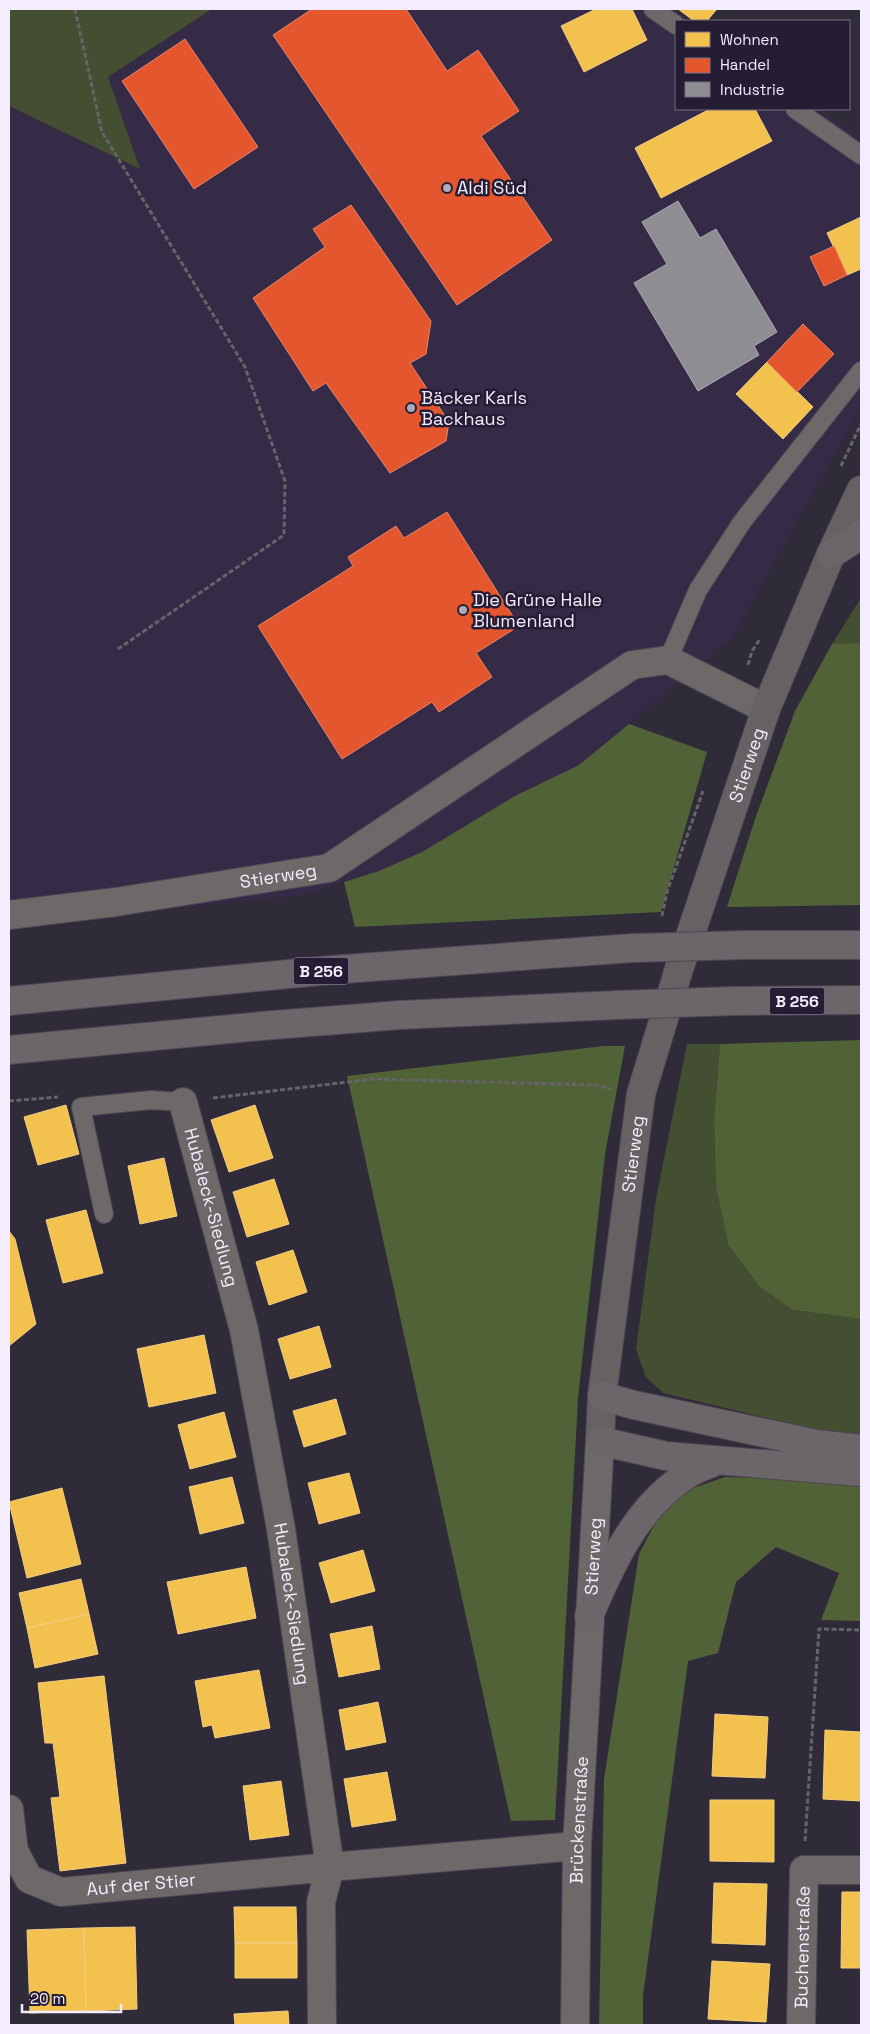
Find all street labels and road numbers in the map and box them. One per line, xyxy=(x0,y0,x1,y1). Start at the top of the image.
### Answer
street label: Stierweg xyxy=(723,725,770,806)
street label: Stierweg xyxy=(238,858,318,893)
road number: B 256 xyxy=(294,958,348,984)
road number: B 256 xyxy=(770,988,824,1014)
street label: Stierweg xyxy=(616,1114,649,1194)
street label: Hubaleck-Siedlung xyxy=(179,1125,244,1289)
street label: Stierweg xyxy=(579,1517,607,1596)
street label: Hubaleck-Siedlung xyxy=(269,1521,315,1686)
street label: Brückenstraße xyxy=(565,1756,593,1884)
street label: Auf der Stier xyxy=(85,1868,197,1901)
street label: Buchenstraße xyxy=(789,1885,815,2009)

